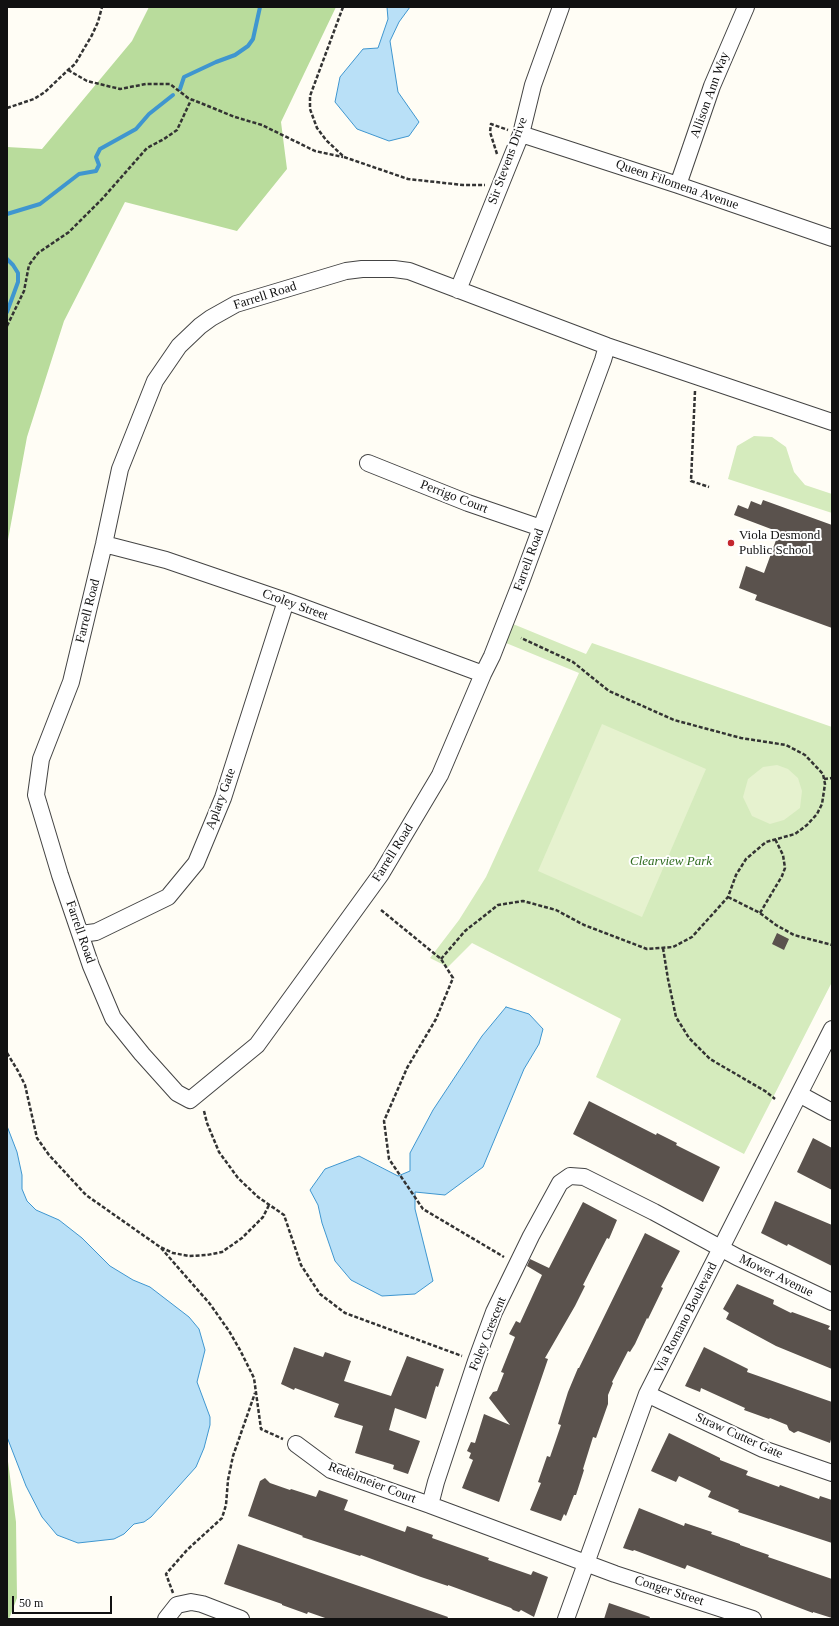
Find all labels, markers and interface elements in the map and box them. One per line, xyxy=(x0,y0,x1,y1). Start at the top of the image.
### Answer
street label: Allison Ann Way xyxy=(687,50,733,140)
street label: Sir Stevens Drive xyxy=(485,115,531,207)
street label: Queen Filomena Avenue xyxy=(613,157,741,213)
street label: Farrell Road xyxy=(232,278,298,314)
street label: Perrigo Court xyxy=(418,477,490,517)
street label: Farrell Road xyxy=(510,527,548,593)
place label: Viola Desmond Public School xyxy=(739,528,820,559)
marker: Viola Desmond Public School xyxy=(726,538,736,548)
street label: Farrell Road xyxy=(73,577,103,645)
street label: Croley Street xyxy=(260,586,330,624)
street label: Aplary Gate xyxy=(203,766,239,832)
street label: Farrell Road xyxy=(369,821,417,885)
park label: Clearview Park xyxy=(630,854,712,870)
street label: Farrell Road xyxy=(62,899,98,965)
street label: Mower Avenue xyxy=(737,1251,815,1301)
street label: Via Romano Boulevard xyxy=(651,1260,721,1376)
street label: Foley Crescent xyxy=(466,1295,510,1373)
street label: Straw Cutter Gate xyxy=(693,1410,785,1462)
street label: Redelmeier Court xyxy=(326,1459,418,1507)
street label: Conger Street xyxy=(632,1572,706,1610)
scale bar xyxy=(14,1588,114,1614)
text: 50 m xyxy=(19,1596,43,1610)

